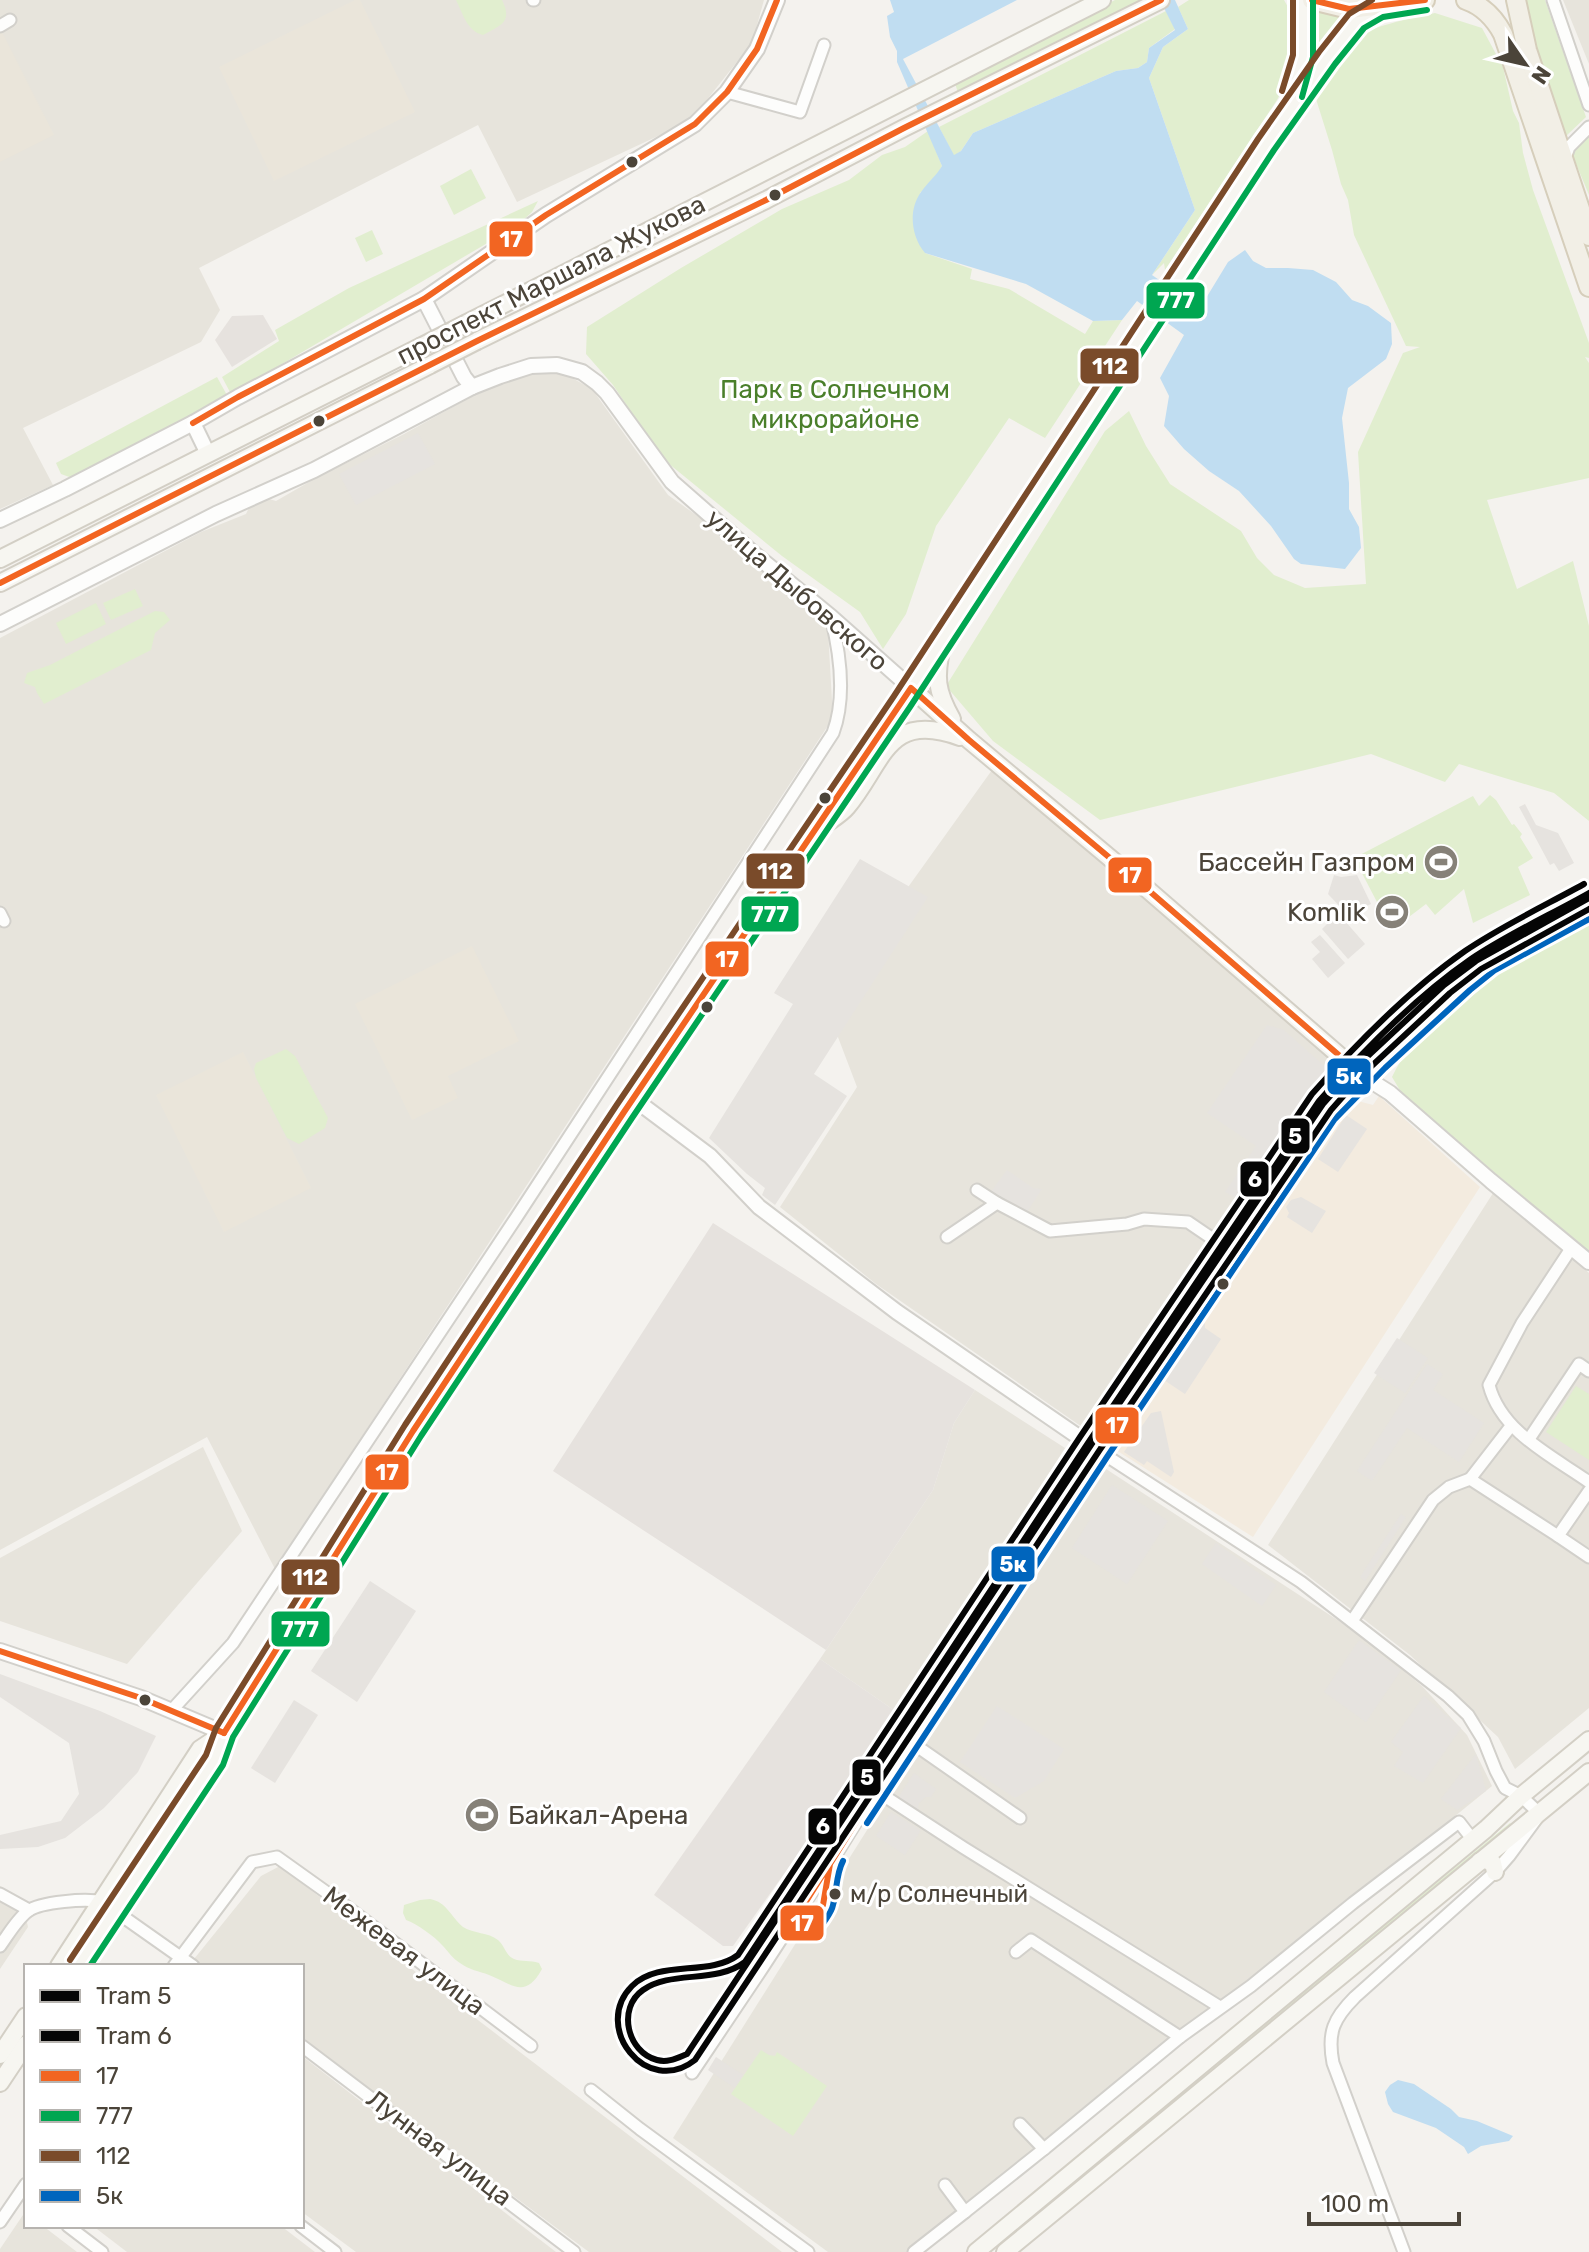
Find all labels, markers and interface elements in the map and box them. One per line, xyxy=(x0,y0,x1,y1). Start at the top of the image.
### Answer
north arrow xyxy=(1485,24,1565,104)
text: N xyxy=(1526,61,1557,89)
unlabelled marker xyxy=(624,154,640,170)
unlabelled marker xyxy=(767,187,783,203)
street label: проспект Маршала Жукова xyxy=(392,189,710,371)
line badge: 17 xyxy=(488,220,534,258)
text: 17 xyxy=(499,226,523,253)
line badge: 777 xyxy=(1145,281,1206,320)
text: 777 xyxy=(1157,287,1195,314)
line badge: 112 xyxy=(1079,347,1140,385)
text: 112 xyxy=(1092,353,1128,380)
park label: Парк в Солнечном микрорайоне xyxy=(720,374,950,435)
unlabelled marker xyxy=(311,413,327,429)
street label: улица Дыбовского xyxy=(700,503,894,677)
unlabelled marker xyxy=(817,790,833,806)
sports icon: Бассейн Газпром xyxy=(1422,843,1460,881)
place label: Бассейн Газпром xyxy=(1198,847,1415,878)
line badge: 112 xyxy=(745,852,806,890)
line badge: 17 xyxy=(1107,856,1153,894)
text: 112 xyxy=(757,858,793,885)
text: 17 xyxy=(1118,862,1142,889)
sports icon: Komlik xyxy=(1373,893,1411,931)
line badge: 777 xyxy=(740,895,800,933)
place label: Komlik xyxy=(1287,897,1367,928)
text: 777 xyxy=(751,901,789,928)
line badge: 17 xyxy=(704,940,750,978)
text: 17 xyxy=(715,946,739,973)
unlabelled marker xyxy=(699,999,715,1015)
line badge: 5к xyxy=(1326,1057,1372,1096)
text: 5к xyxy=(1335,1063,1363,1090)
line badge: 5 xyxy=(1280,1117,1311,1155)
text: 5 xyxy=(1288,1123,1302,1150)
line badge: 6 xyxy=(1239,1160,1270,1198)
text: 6 xyxy=(1248,1166,1262,1193)
unlabelled marker xyxy=(1215,1276,1231,1292)
line badge: 17 xyxy=(1094,1406,1140,1445)
text: 17 xyxy=(1105,1412,1129,1439)
line badge: 17 xyxy=(364,1453,410,1491)
text: 17 xyxy=(375,1459,399,1486)
line badge: 5к xyxy=(990,1545,1036,1583)
text: 5к xyxy=(999,1551,1027,1578)
line badge: 112 xyxy=(280,1558,341,1596)
text: 112 xyxy=(292,1564,328,1591)
line badge: 777 xyxy=(270,1610,331,1648)
text: 777 xyxy=(281,1616,319,1643)
unlabelled marker xyxy=(137,1692,153,1708)
line badge: 5 xyxy=(851,1758,882,1797)
text: 5 xyxy=(860,1764,874,1791)
sports icon: Байкал-Арена xyxy=(463,1796,501,1834)
place label: Байкал-Арена xyxy=(508,1800,688,1831)
line badge: 6 xyxy=(807,1807,838,1846)
text: 6 xyxy=(816,1813,830,1840)
street label: Межевая улица xyxy=(317,1880,491,2022)
place label: м/р Солнечный xyxy=(850,1880,1028,1908)
marker: м/р Солнечный xyxy=(827,1886,843,1902)
line badge: 17 xyxy=(779,1904,825,1942)
text: 17 xyxy=(790,1910,814,1937)
legend xyxy=(24,1964,304,2228)
text: Tram 5 xyxy=(96,1982,172,2010)
text: Tram 6 xyxy=(96,2022,172,2050)
text: 17 xyxy=(96,2062,119,2090)
street label: Лунная улица xyxy=(360,2083,518,2213)
text: 777 xyxy=(96,2102,133,2130)
text: 112 xyxy=(96,2142,131,2170)
scale bar xyxy=(1309,2176,1459,2226)
text: 5к xyxy=(96,2182,123,2210)
text: 100 m xyxy=(1321,2190,1389,2218)

